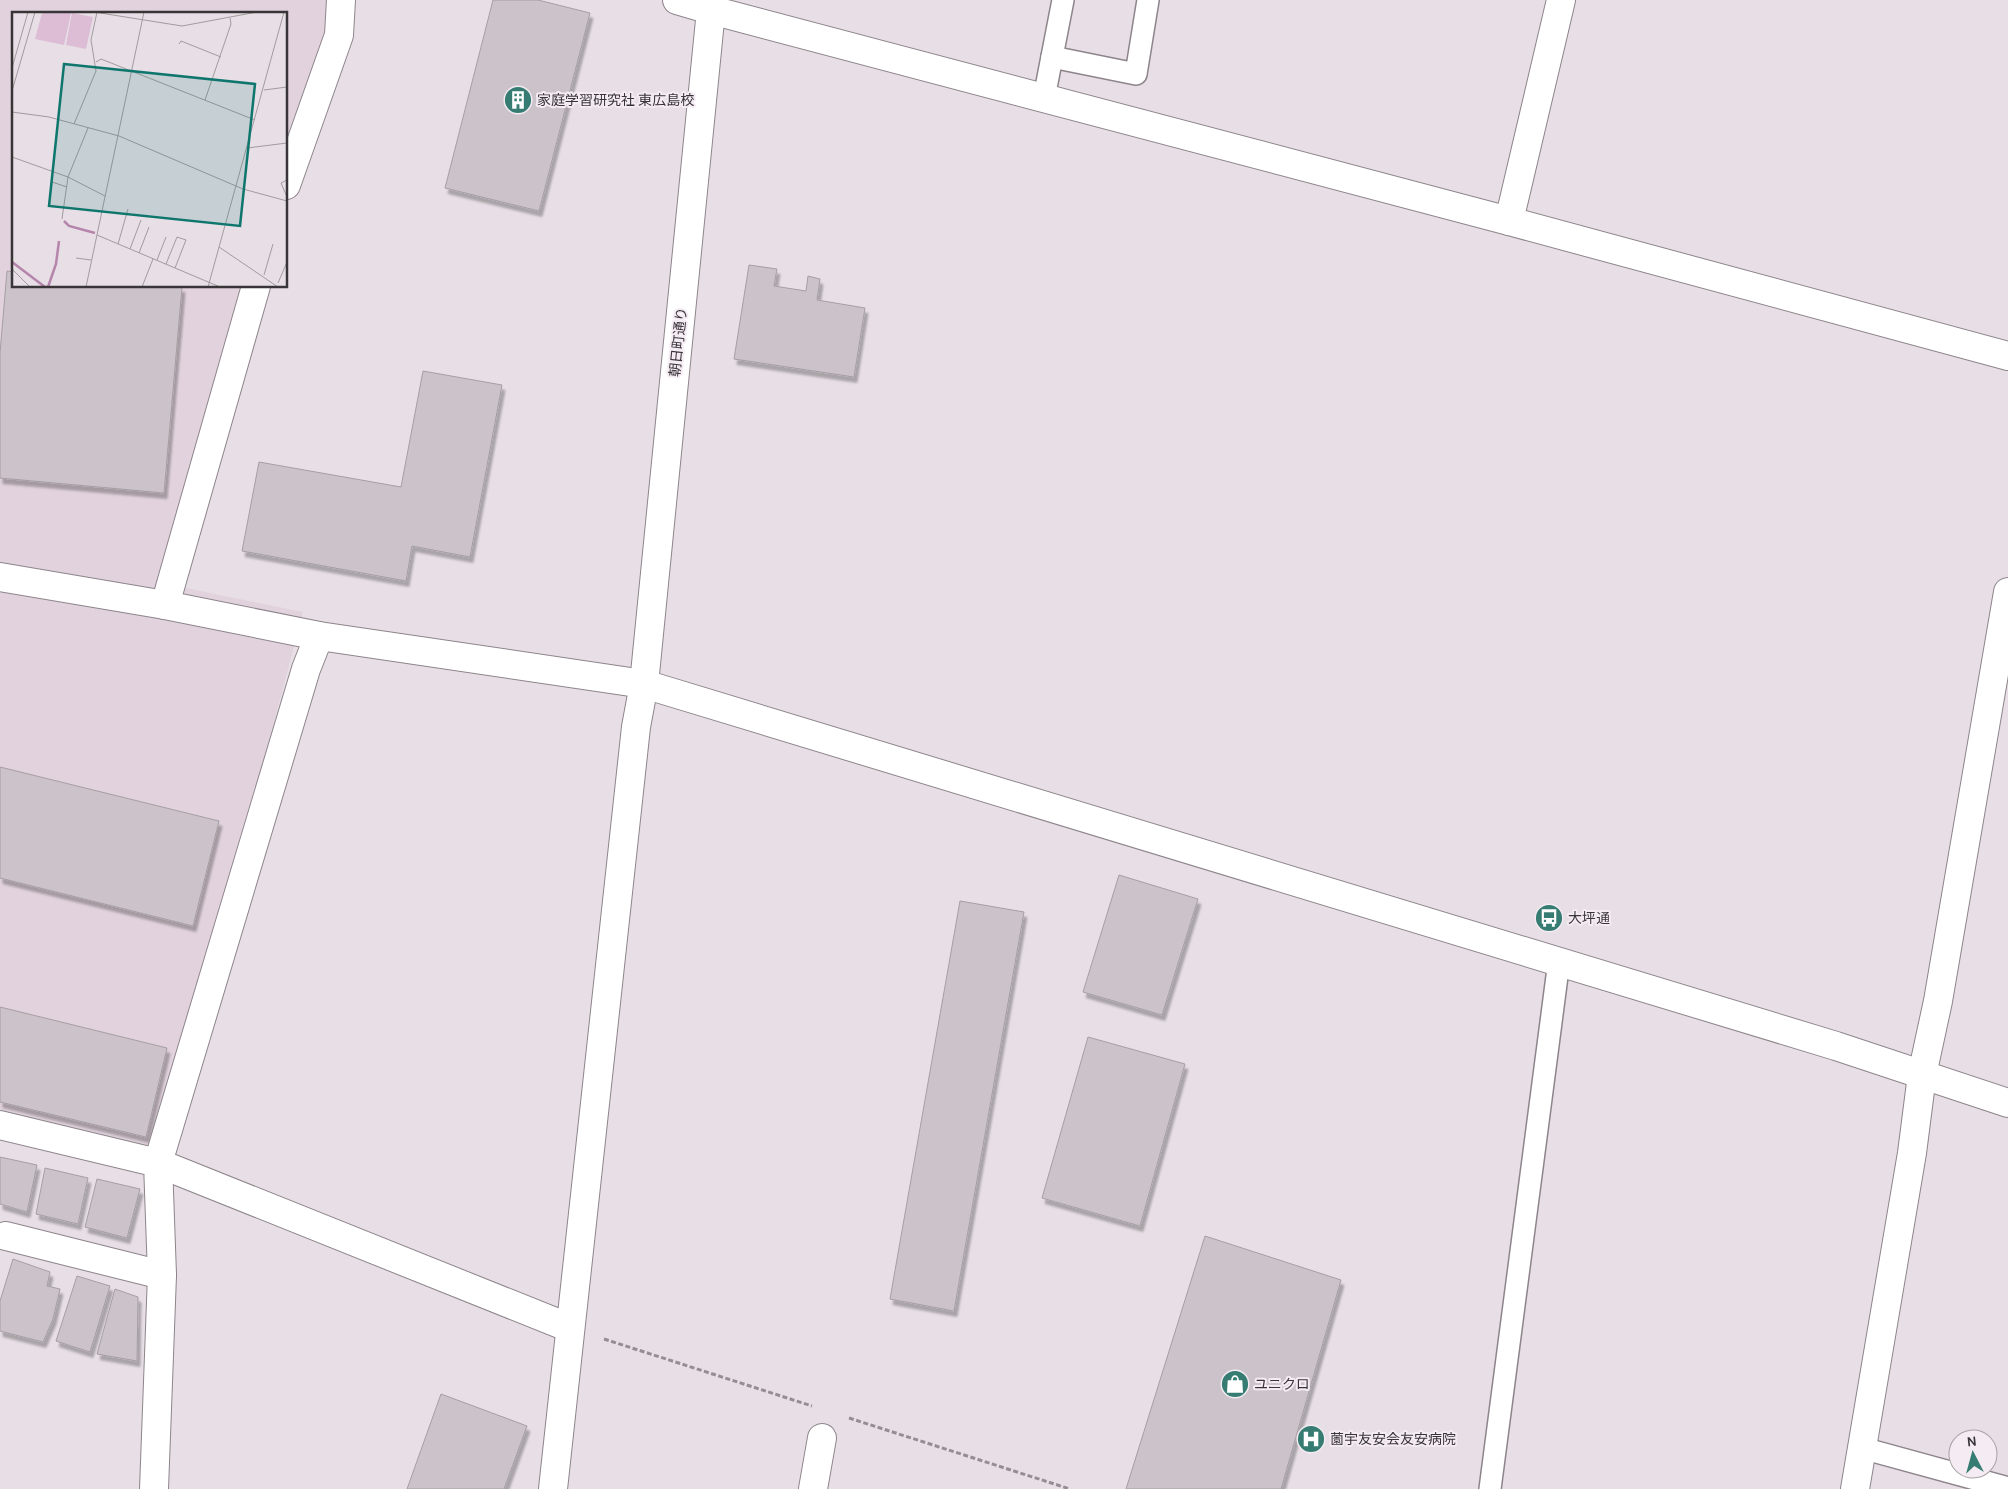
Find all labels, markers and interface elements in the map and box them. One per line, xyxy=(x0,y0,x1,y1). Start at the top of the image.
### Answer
inset map xyxy=(12,12,288,288)
building icon: 家庭学習研究社 東広島校 xyxy=(503,85,533,115)
place label: 家庭学習研究社 東広島校 xyxy=(537,92,694,109)
street label: 朝日町通り xyxy=(666,306,691,378)
bus stop icon: 大坪通 xyxy=(1534,903,1564,933)
place label: 大坪通 xyxy=(1568,910,1610,927)
shop icon: ユニクロ xyxy=(1220,1369,1250,1399)
place label: ユニクロ xyxy=(1254,1376,1310,1393)
hospital icon: 薗宇友安会友安病院 xyxy=(1296,1424,1326,1454)
north arrow xyxy=(1948,1429,1998,1479)
place label: 薗宇友安会友安病院 xyxy=(1330,1431,1456,1448)
text: N xyxy=(1966,1433,1978,1451)

